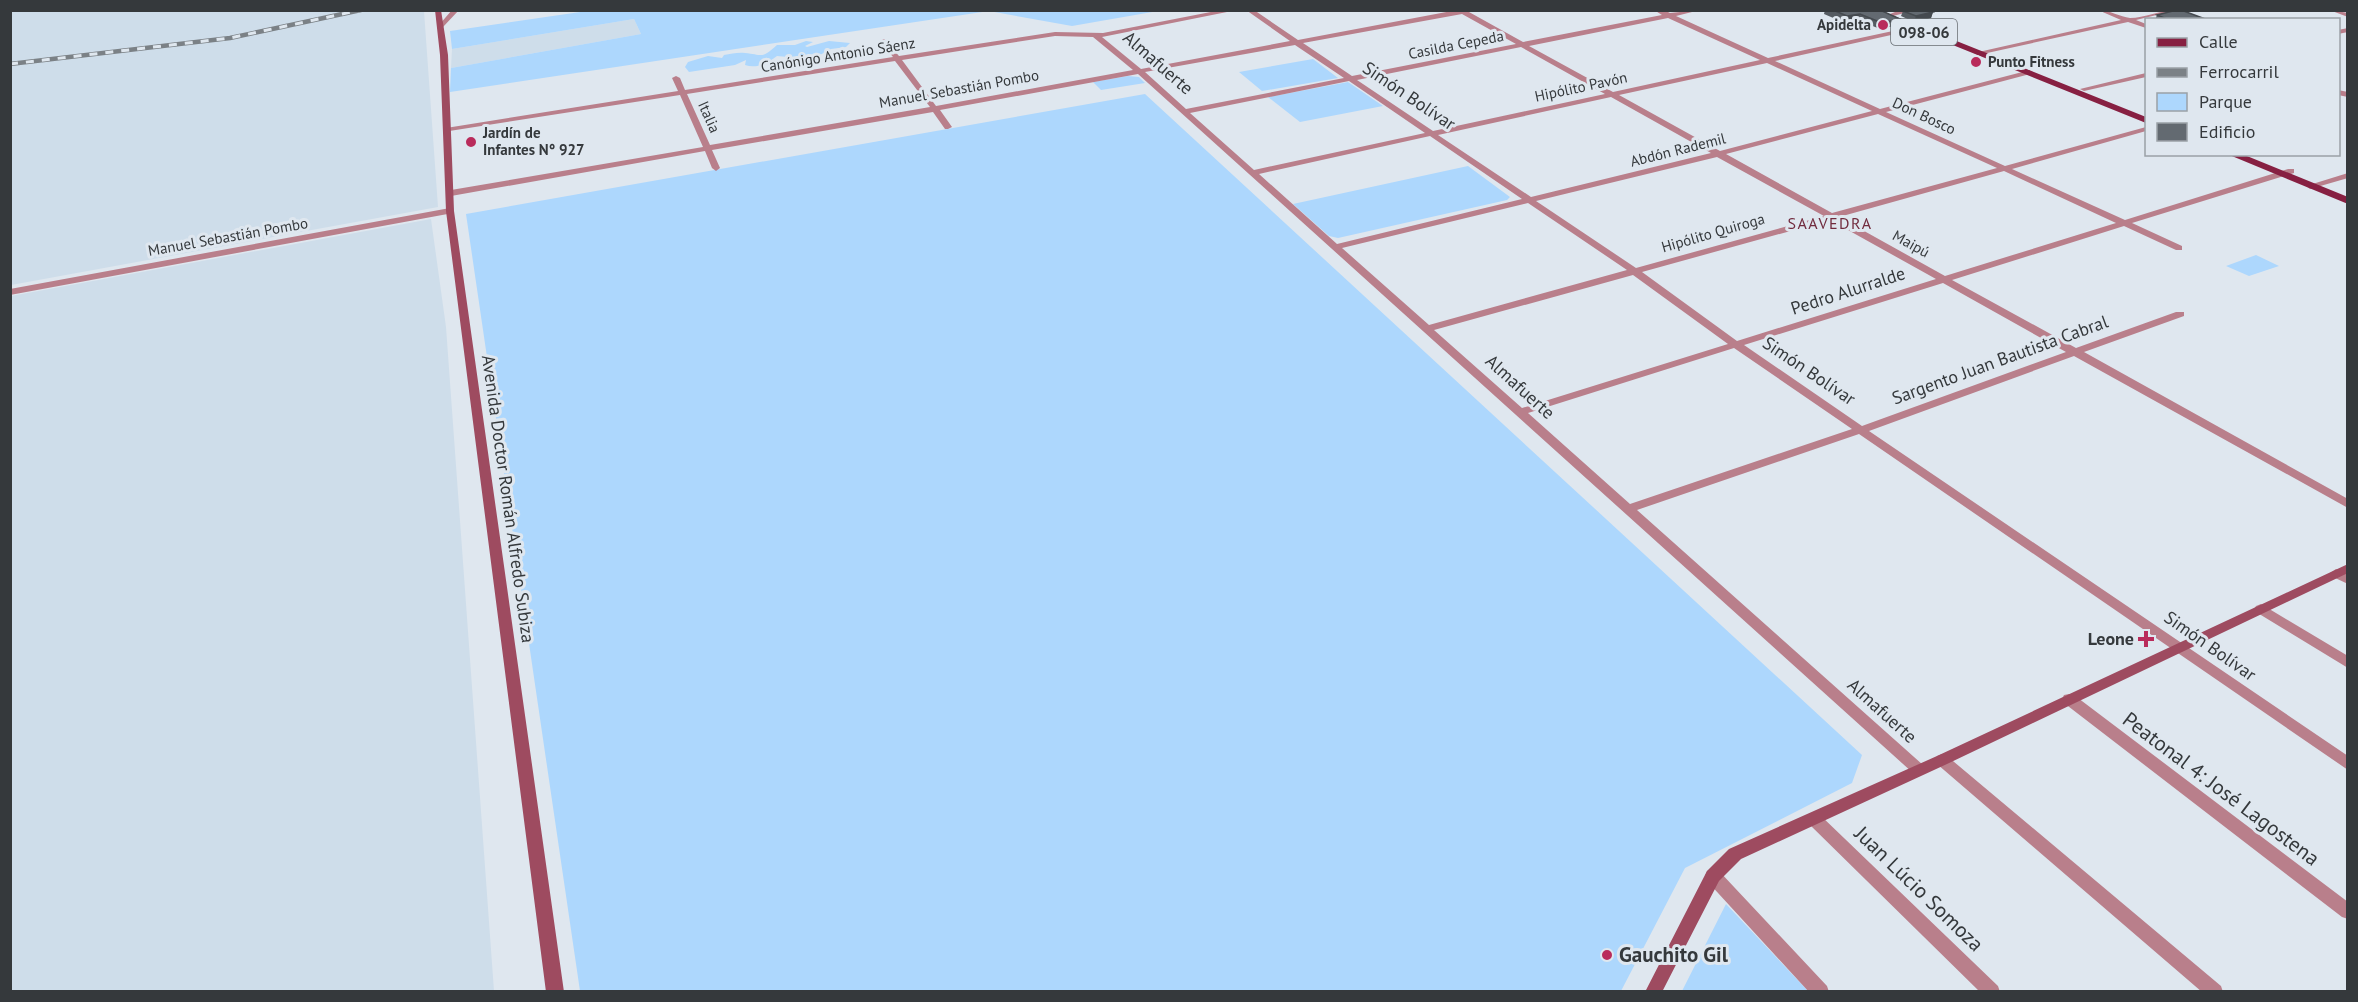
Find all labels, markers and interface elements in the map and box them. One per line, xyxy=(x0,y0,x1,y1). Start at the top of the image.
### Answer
place label: Apidelta xyxy=(1817,15,1871,34)
marker: Apidelta xyxy=(1876,18,1890,32)
legend xyxy=(2145,18,2340,156)
road number: 098-06 xyxy=(1891,19,1957,45)
street label: Almafuerte xyxy=(1118,26,1198,99)
street label: Casilda Cepeda xyxy=(1407,26,1505,63)
text: Calle xyxy=(2199,30,2238,53)
street label: Canónigo Antonio Sáenz xyxy=(759,33,916,76)
place label: Punto Fitness xyxy=(1988,52,2075,71)
marker: Punto Fitness xyxy=(1969,55,1983,69)
street label: Simón Bolívar xyxy=(1358,56,1460,135)
text: Ferrocarril xyxy=(2199,60,2279,83)
street label: Manuel Sebastián Pombo xyxy=(877,65,1040,112)
street label: Hipólito Pavón xyxy=(1533,67,1629,106)
text: Parque xyxy=(2199,90,2252,113)
street label: Don Bosco xyxy=(1890,93,1959,138)
street label: Italia xyxy=(694,98,725,136)
text: Edificio xyxy=(2199,120,2255,143)
place label: Jardín de Infantes N° 927 xyxy=(482,123,585,159)
street label: Abdón Rademil xyxy=(1628,128,1728,171)
marker: Jardín de Infantes N° 927 xyxy=(464,135,478,149)
street label: Hipólito Quiroga xyxy=(1659,209,1767,256)
street label: Manuel Sebastián Pombo xyxy=(146,213,309,260)
district label: SAAVEDRA xyxy=(1787,213,1873,233)
street label: Maipú xyxy=(1889,226,1933,261)
street label: Pedro Alurralde xyxy=(1788,261,1908,320)
street label: Sargento Juan Bautista Cabral xyxy=(1889,309,2112,409)
street label: Simón Bolívar xyxy=(1758,331,1860,410)
street label: Almafuerte xyxy=(1481,349,1560,424)
street label: Avenida Doctor Román Alfredo Subiza xyxy=(477,354,540,644)
street label: Simón Bolívar xyxy=(2160,605,2261,686)
place label: Leone xyxy=(2088,627,2134,650)
marker: Leone xyxy=(2139,632,2153,646)
street label: Almafuerte xyxy=(1843,673,1922,748)
street label: Peatonal 4: José Lagostena xyxy=(2117,706,2325,872)
street label: Juan Lúcio Somoza xyxy=(1848,819,1990,957)
place label: Gauchito Gil xyxy=(1619,941,1729,968)
marker: Gauchito Gil xyxy=(1600,948,1614,962)

